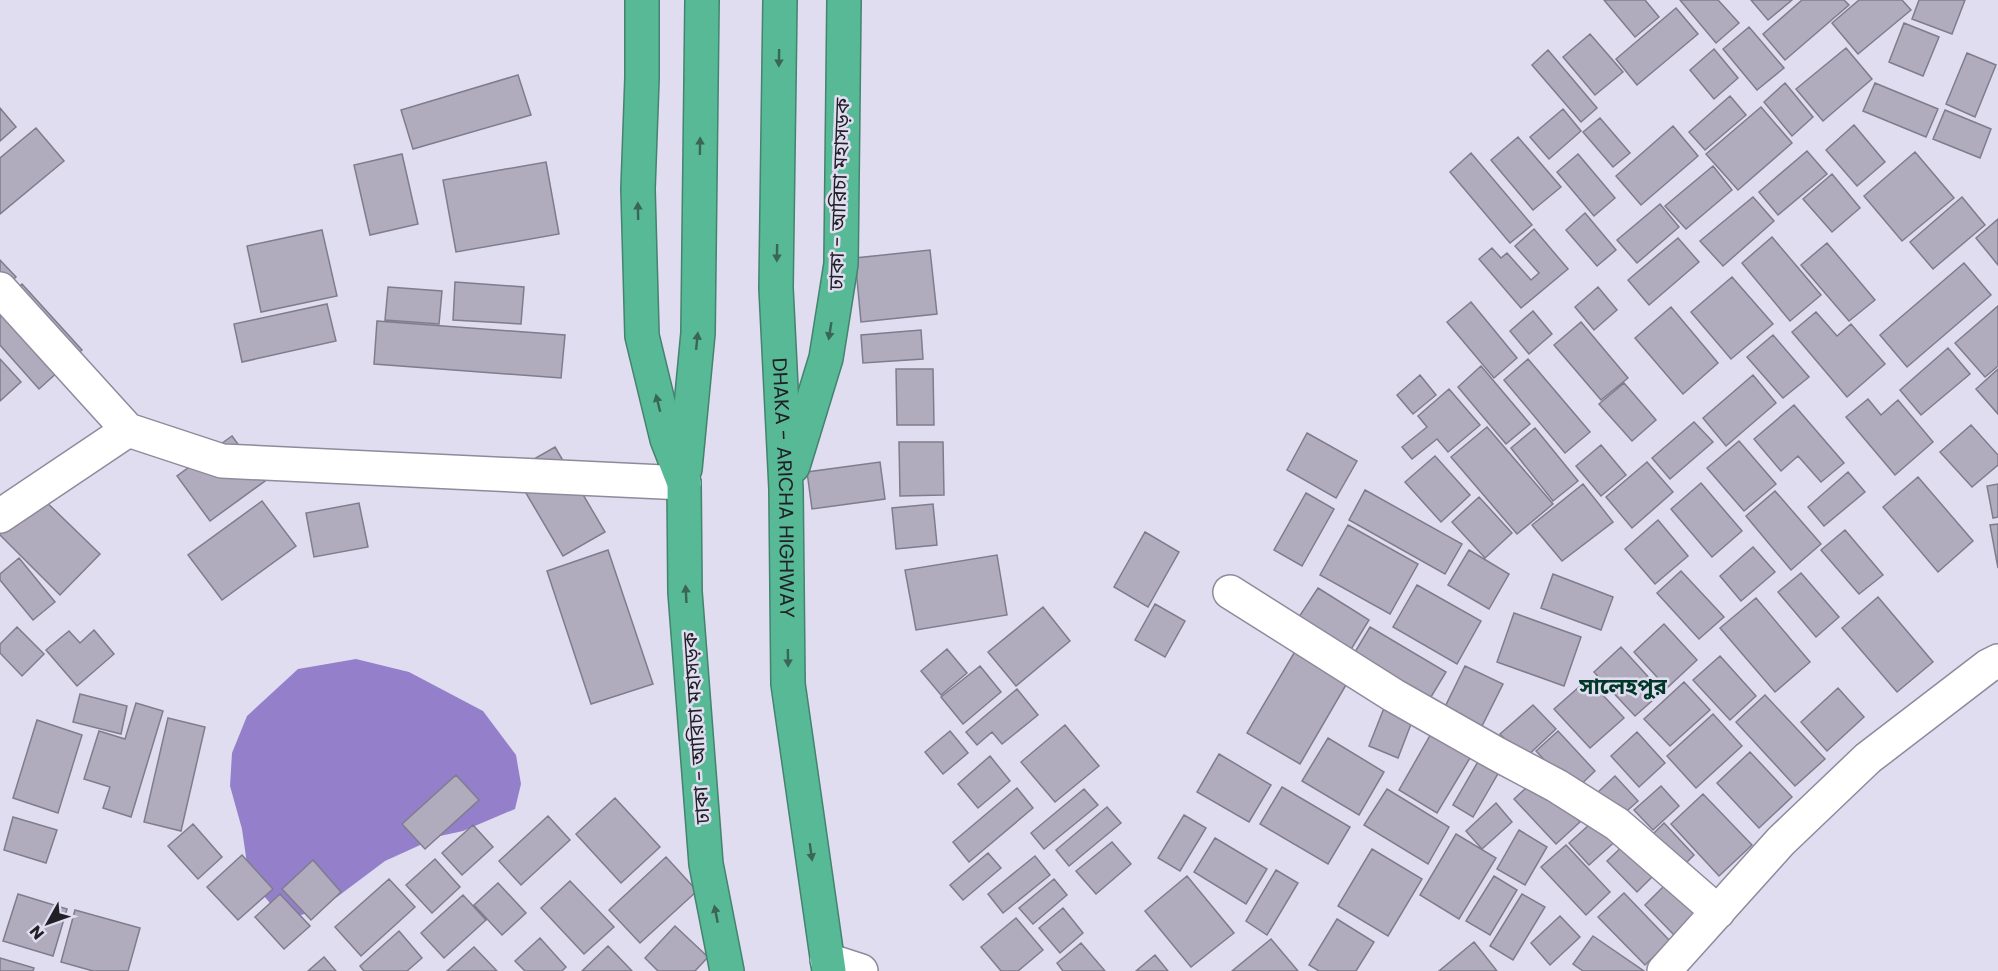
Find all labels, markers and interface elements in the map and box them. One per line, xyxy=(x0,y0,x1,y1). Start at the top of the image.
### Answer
one-way arrow xyxy=(774,49,784,68)
street label: ঢাকা - আরিচা মহাসড়ক xyxy=(822,97,856,292)
one-way arrow xyxy=(695,137,705,156)
one-way arrow xyxy=(634,201,643,220)
one-way arrow xyxy=(772,244,782,263)
one-way arrow xyxy=(826,321,835,340)
one-way arrow xyxy=(692,332,702,351)
street label: DHAKA - ARICHA HIGHWAY xyxy=(765,357,801,618)
one-way arrow xyxy=(653,394,663,413)
one-way arrow xyxy=(681,585,690,604)
street label: ঢাকা - আরিচা মহাসড়ক xyxy=(675,630,717,826)
one-way arrow xyxy=(783,649,793,668)
district label: সালেহপুর xyxy=(1578,671,1667,702)
one-way arrow xyxy=(806,842,815,861)
north arrow xyxy=(18,893,78,953)
one-way arrow xyxy=(711,904,720,923)
text: N xyxy=(24,920,50,944)

